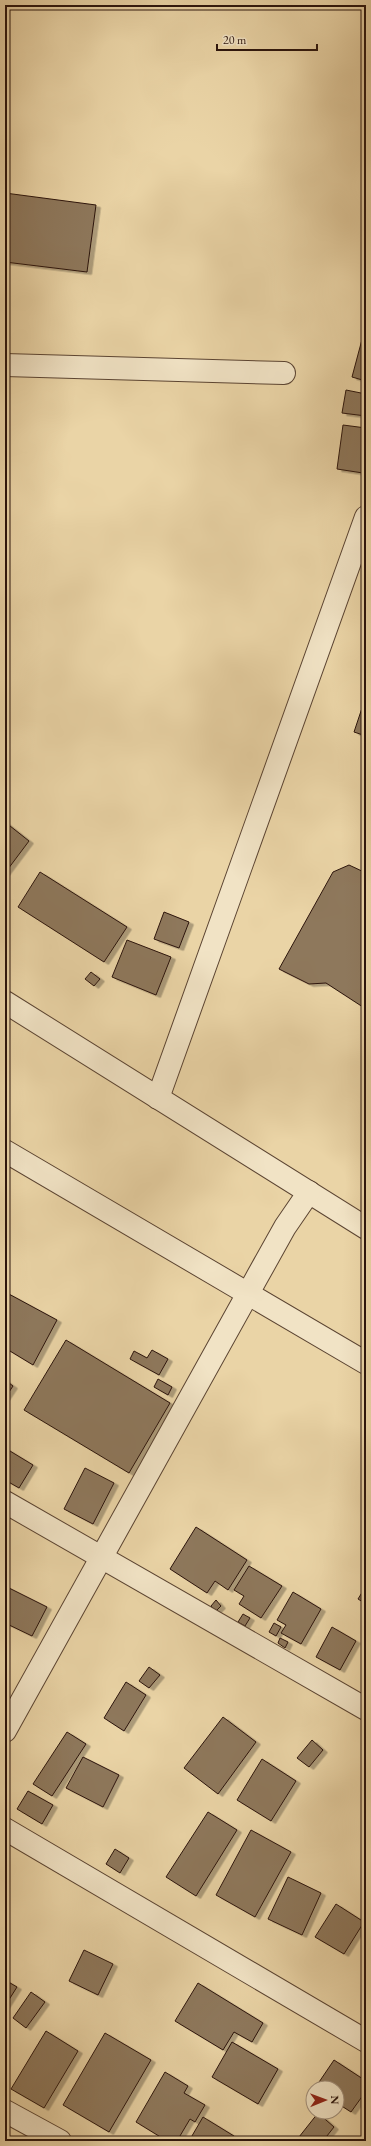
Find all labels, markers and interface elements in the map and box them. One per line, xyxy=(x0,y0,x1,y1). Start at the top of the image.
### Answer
scale bar xyxy=(217,26,317,52)
text: 20 m xyxy=(223,32,247,48)
north arrow xyxy=(305,2080,345,2120)
text: N xyxy=(328,2095,342,2104)

